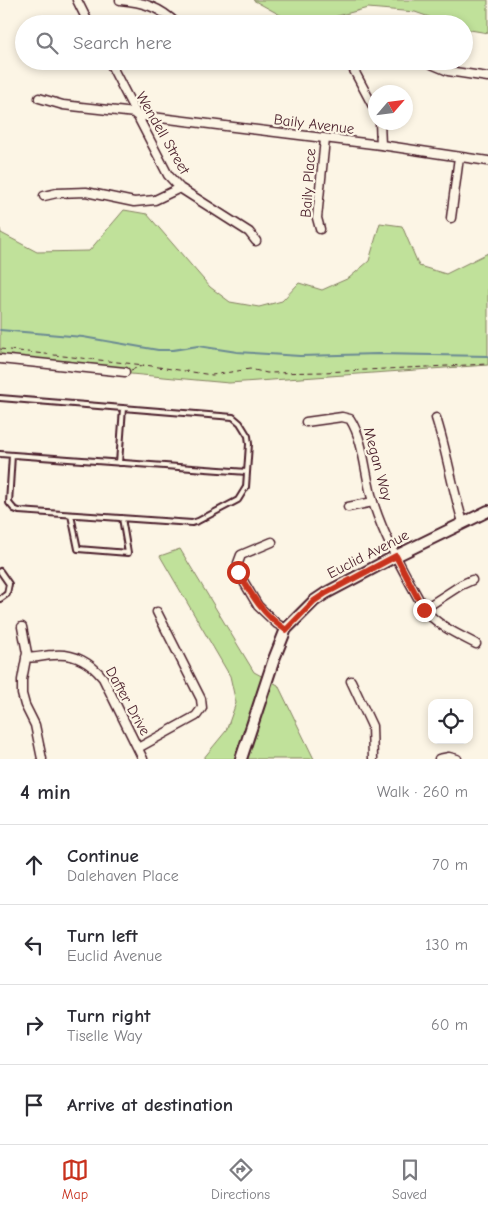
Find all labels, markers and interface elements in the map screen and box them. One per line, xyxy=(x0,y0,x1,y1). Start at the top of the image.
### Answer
search box xyxy=(15,15,473,70)
icon: search xyxy=(33,29,61,57)
text: Search here xyxy=(73,32,172,54)
north arrow xyxy=(368,85,413,130)
street label: Wendell Street xyxy=(132,88,194,178)
street label: Baily Avenue xyxy=(273,110,356,138)
street label: Baily Place xyxy=(297,147,319,218)
street label: Megan Way xyxy=(360,425,397,503)
street label: Euclid Avenue xyxy=(324,525,412,582)
route start xyxy=(227,561,250,584)
route end xyxy=(413,599,436,622)
street label: Dafter Drive xyxy=(102,663,155,739)
map controls xyxy=(428,699,473,744)
button: locate xyxy=(428,699,473,744)
text: 4 min xyxy=(20,780,71,804)
text: Walk · 260 m xyxy=(377,783,468,801)
text: Continue xyxy=(67,845,139,867)
icon: ahead xyxy=(20,851,48,879)
text: 70 m xyxy=(432,856,468,874)
text: Dalehaven Place xyxy=(67,867,179,885)
text: Turn left xyxy=(67,925,138,947)
icon: left xyxy=(20,931,48,959)
text: 130 m xyxy=(425,936,468,954)
text: Euclid Avenue xyxy=(67,947,162,965)
text: Turn right xyxy=(67,1005,151,1027)
icon: right xyxy=(20,1011,48,1039)
text: 60 m xyxy=(431,1016,468,1034)
text: Tiselle Way xyxy=(67,1027,142,1045)
icon: arrive xyxy=(20,1091,48,1119)
text: Arrive at destination xyxy=(67,1094,233,1116)
tab: Map xyxy=(61,1156,89,1203)
tab: Directions xyxy=(211,1156,270,1203)
tab: Saved xyxy=(392,1156,427,1203)

